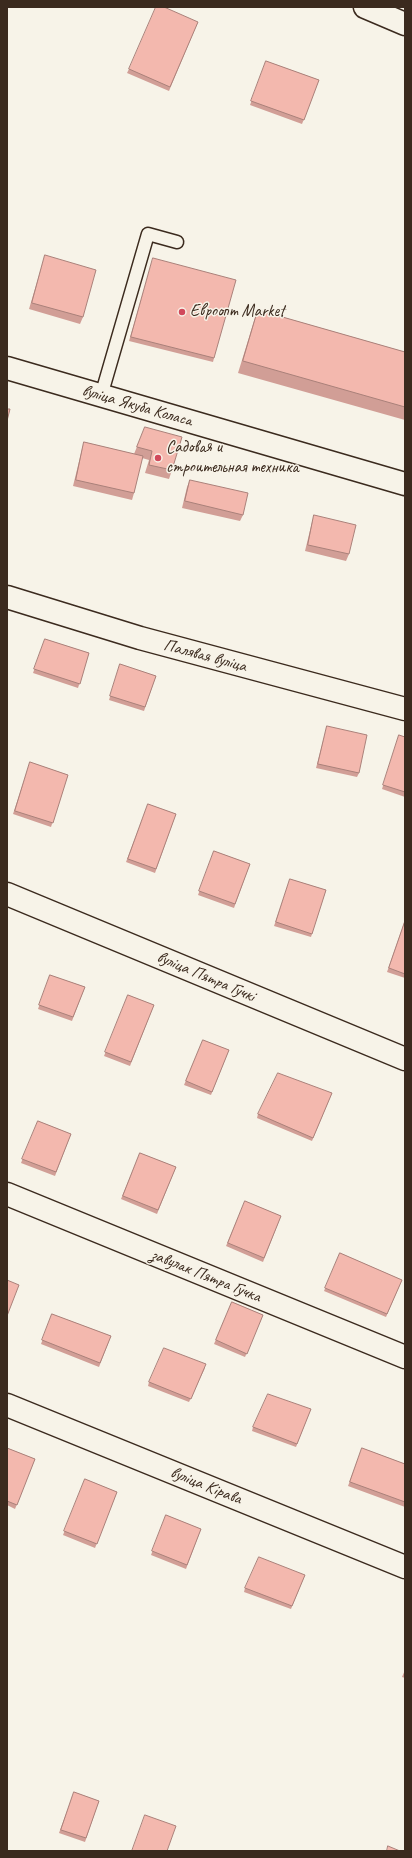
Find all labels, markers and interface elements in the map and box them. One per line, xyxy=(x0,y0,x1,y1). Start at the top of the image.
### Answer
place label: Евроопт Market xyxy=(190,302,285,322)
marker: Евроопт Market xyxy=(177,307,187,317)
street label: вуліца Якуба Коласа xyxy=(80,381,194,431)
place label: Садовая и строительная техника xyxy=(166,438,298,478)
marker: Садовая и строительная техника xyxy=(153,453,163,463)
street label: Палявая вуліца xyxy=(161,635,249,677)
street label: вуліца Пятра Гучкі xyxy=(154,947,258,1007)
street label: завулак Пятра Гучка xyxy=(148,1245,264,1307)
street label: вуліца Кірава xyxy=(167,1463,245,1509)

